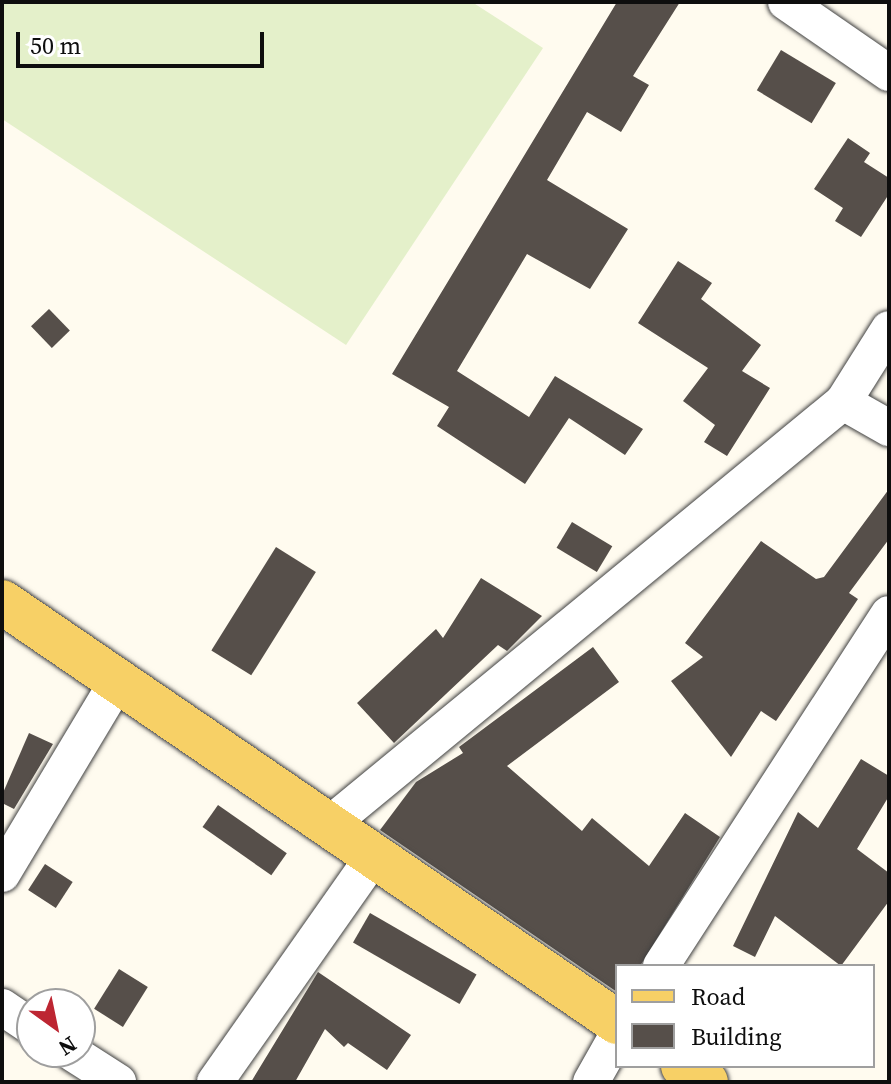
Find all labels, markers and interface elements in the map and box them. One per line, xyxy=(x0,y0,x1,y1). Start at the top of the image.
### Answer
scale bar xyxy=(20,16,268,66)
text: 50 m xyxy=(30,29,81,62)
legend xyxy=(615,964,875,1068)
text: Road xyxy=(691,980,745,1013)
north arrow xyxy=(16,988,96,1068)
text: Building xyxy=(691,1020,782,1053)
text: N xyxy=(53,1030,83,1063)

